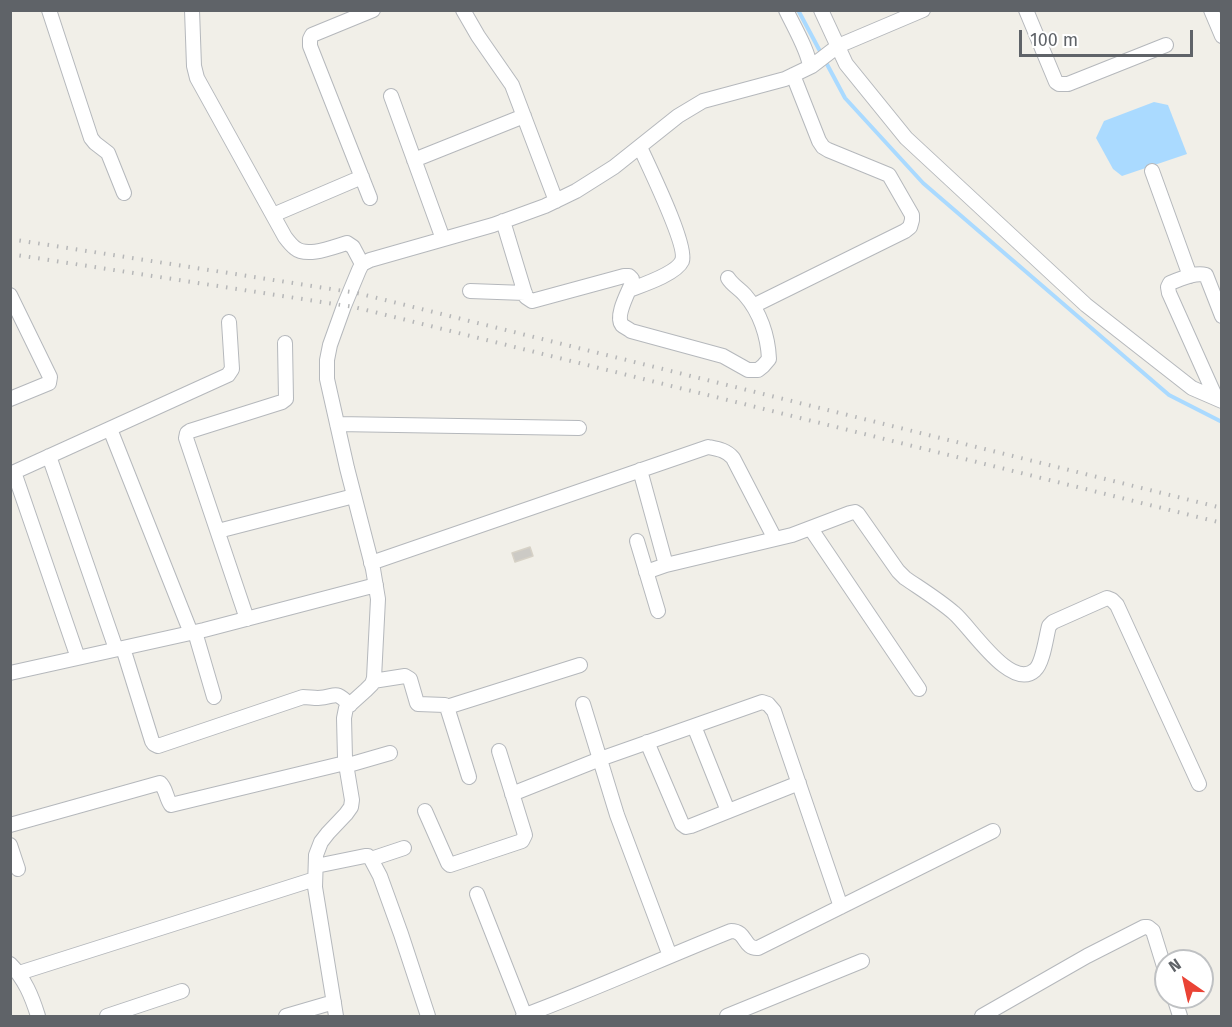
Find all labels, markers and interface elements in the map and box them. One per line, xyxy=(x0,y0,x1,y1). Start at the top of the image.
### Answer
scale bar xyxy=(1022,18,1196,56)
text: 100 m xyxy=(1030,29,1078,51)
north arrow xyxy=(1154,949,1214,1009)
text: N xyxy=(1165,954,1184,976)

